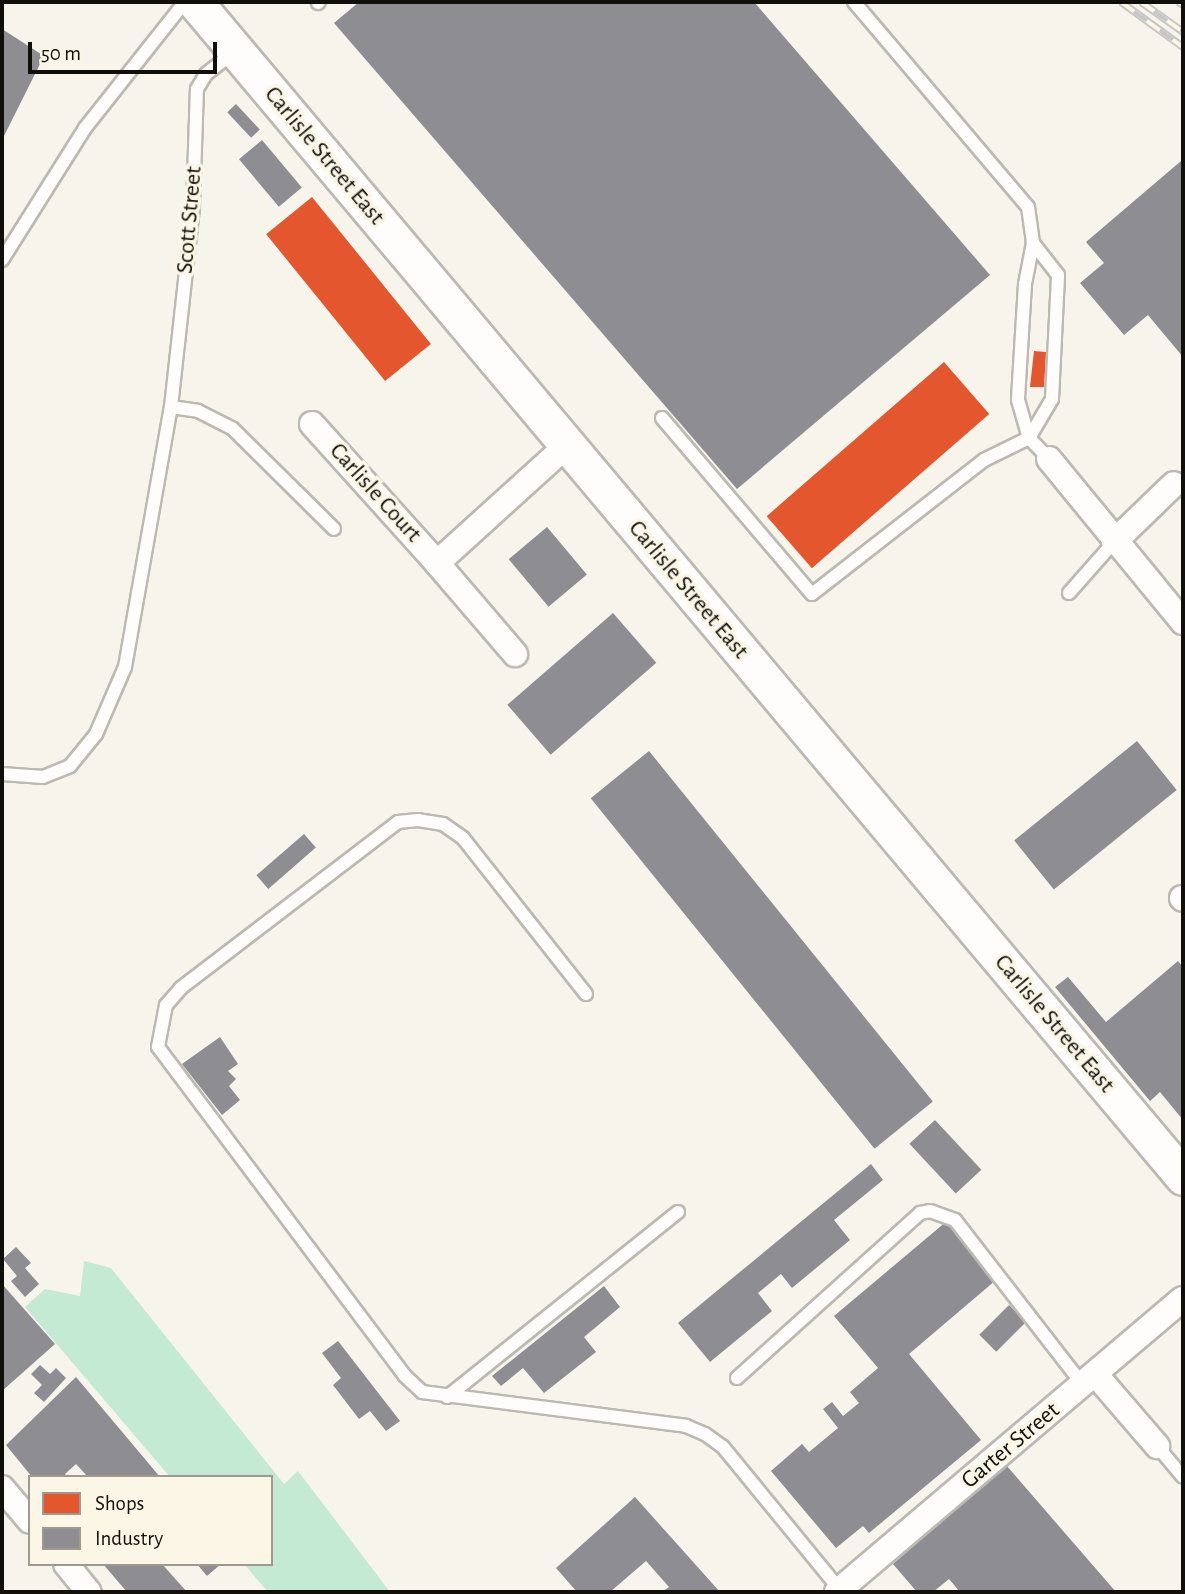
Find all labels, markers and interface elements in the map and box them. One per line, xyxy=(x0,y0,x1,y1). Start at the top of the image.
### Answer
scale bar xyxy=(32,28,220,72)
text: 50 m xyxy=(41,43,81,64)
street label: Carlisle Street East xyxy=(258,81,390,231)
street label: Scott Street xyxy=(171,165,209,275)
street label: Carlisle Court xyxy=(323,437,427,549)
street label: Carlisle Street East xyxy=(622,515,754,665)
street label: Carlisle Street East xyxy=(988,949,1120,1099)
street label: Garter Street xyxy=(956,1397,1066,1495)
legend xyxy=(28,1475,273,1566)
text: Shops xyxy=(95,1493,144,1514)
text: Industry xyxy=(95,1528,163,1549)

